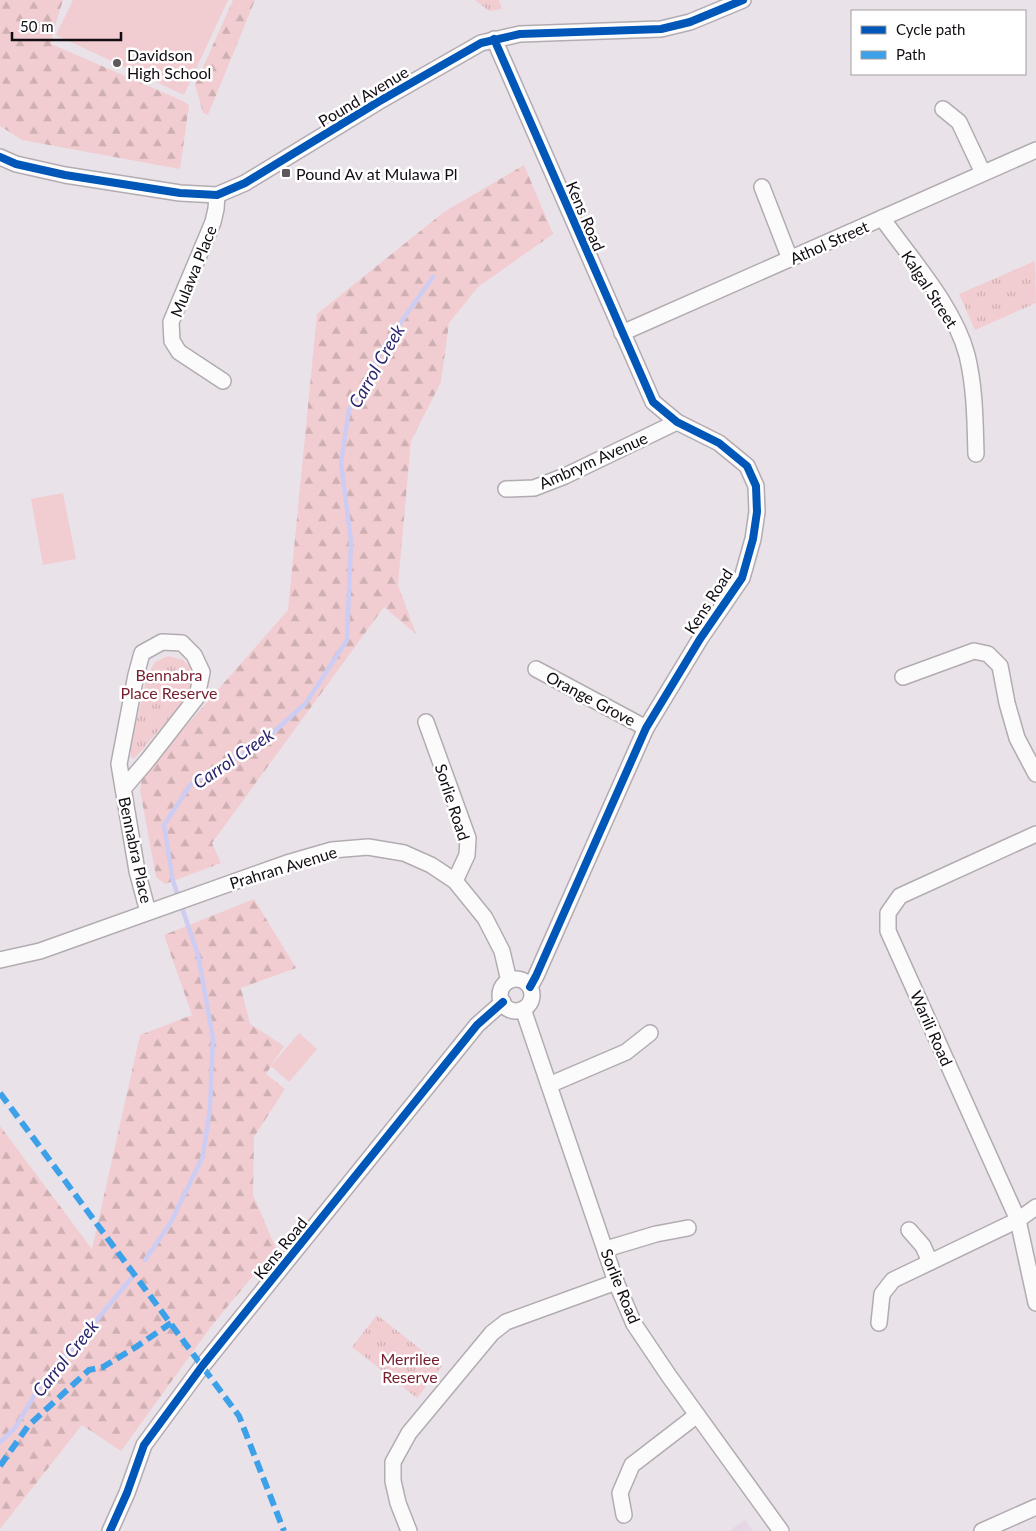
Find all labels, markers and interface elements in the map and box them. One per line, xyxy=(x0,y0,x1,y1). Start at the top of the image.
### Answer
scale bar xyxy=(12,10,121,42)
legend xyxy=(851,10,1026,75)
text: 50 m xyxy=(20,17,54,35)
text: Cycle path xyxy=(896,20,965,38)
place label: Davidson High School xyxy=(127,45,211,82)
text: Path xyxy=(896,45,926,63)
marker: Davidson High School xyxy=(111,57,123,69)
street label: Pound Avenue xyxy=(315,62,411,130)
place label: Pound Av at Mulawa Pl xyxy=(296,164,458,183)
marker: Pound Av at Mulawa Pl xyxy=(280,167,292,179)
street label: Kens Road xyxy=(563,178,609,254)
street label: Athol Street xyxy=(787,216,872,268)
street label: Mulawa Place xyxy=(166,222,220,320)
street label: Kalgal Street xyxy=(898,247,962,332)
water label: Carrol Creek xyxy=(343,320,409,412)
street label: Ambrym Avenue xyxy=(536,428,650,492)
street label: Kens Road xyxy=(680,565,736,637)
park label: Bennabra Place Reserve xyxy=(121,665,217,702)
street label: Orange Grove xyxy=(543,667,639,729)
water label: Carrol Creek xyxy=(188,723,278,793)
street label: Sorlie Road xyxy=(432,761,474,843)
street label: Bennabra Place xyxy=(115,795,157,905)
street label: Prahran Avenue xyxy=(227,842,339,892)
street label: Warili Road xyxy=(907,987,957,1069)
street label: Kens Road xyxy=(249,1213,311,1283)
street label: Sorlie Road xyxy=(597,1246,645,1326)
water label: Carrol Creek xyxy=(27,1315,103,1401)
park label: Merrilee Reserve xyxy=(380,1349,440,1386)

